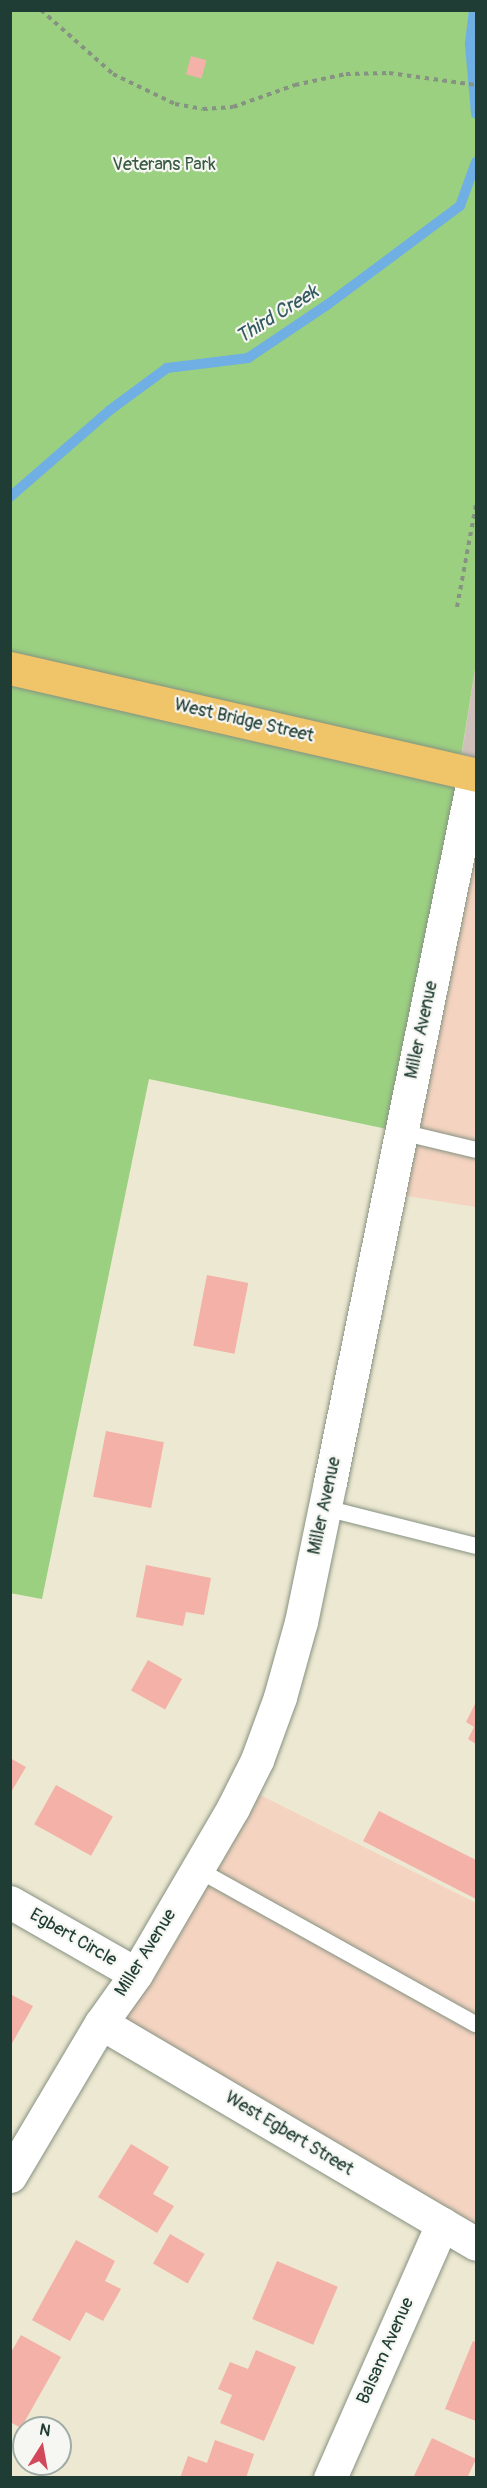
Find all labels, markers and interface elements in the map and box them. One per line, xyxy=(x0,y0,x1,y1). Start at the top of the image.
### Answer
park label: Veterans Park xyxy=(112,154,216,176)
water label: Third Creek xyxy=(232,279,322,349)
street label: West Bridge Street xyxy=(172,694,316,748)
street label: Miller Avenue xyxy=(401,979,443,1081)
street label: Miller Avenue xyxy=(304,1455,346,1557)
street label: Egbert Circle xyxy=(26,1904,120,1972)
street label: Miller Avenue xyxy=(111,1905,181,2001)
street label: West Egbert Street xyxy=(221,2087,357,2181)
street label: Balsam Avenue xyxy=(353,2294,419,2408)
north arrow xyxy=(12,2416,72,2476)
text: N xyxy=(38,2419,52,2441)

